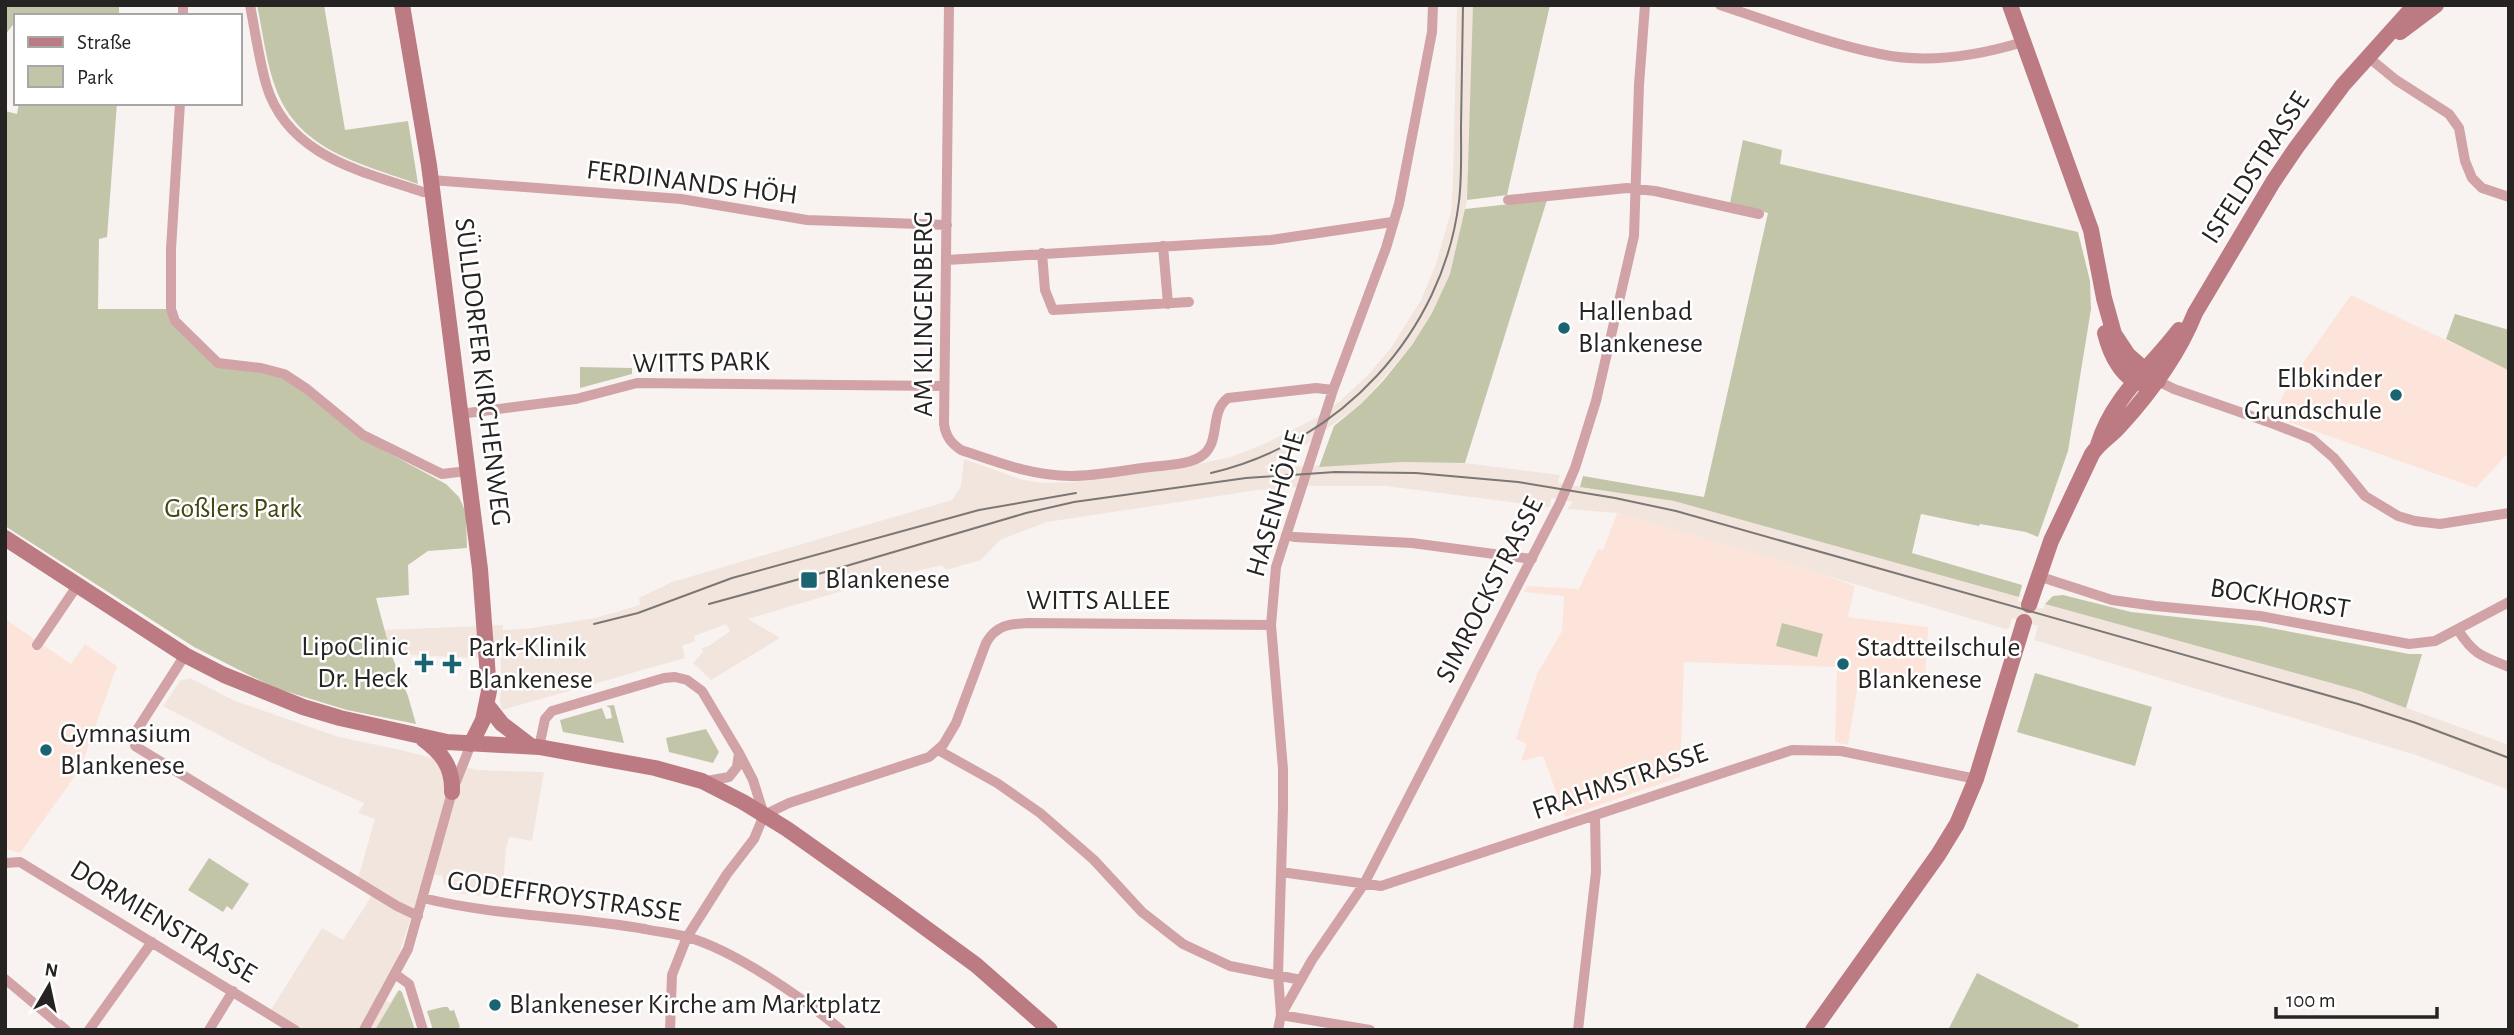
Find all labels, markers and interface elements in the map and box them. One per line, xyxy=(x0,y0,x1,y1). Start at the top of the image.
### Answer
legend xyxy=(14,14,242,105)
text: Straße xyxy=(77,32,131,53)
text: Park xyxy=(77,67,114,88)
street label: ISFELDSTRASSE xyxy=(2197,87,2315,249)
street label: FERDINANDS HÖH xyxy=(585,154,800,210)
street label: AM KLINGENBERG xyxy=(910,211,938,417)
street label: SÜLLDORFER KIRCHENWEG xyxy=(449,216,517,528)
place label: Hallenbad Blankenese xyxy=(1578,298,1703,358)
marker: Hallenbad Blankenese xyxy=(1556,320,1572,336)
street label: WITTS PARK xyxy=(632,348,770,378)
place label: Elbkinder Grundschule xyxy=(2244,365,2382,425)
marker: Elbkinder Grundschule xyxy=(2388,387,2404,403)
street label: HASENHÖHE xyxy=(1240,427,1310,580)
street label: SIMROCKSTRASSE xyxy=(1431,493,1549,687)
park label: Goßlers Park xyxy=(164,495,302,523)
place label: Blankenese xyxy=(825,566,950,594)
marker: Blankenese xyxy=(799,570,819,590)
street label: BOCKHORST xyxy=(2208,574,2352,624)
street label: WITTS ALLEE xyxy=(1026,587,1170,615)
place label: LipoClinic Dr. Heck xyxy=(301,633,408,693)
place label: Park-Klinik Blankenese xyxy=(468,634,593,694)
place label: Stadtteilschule Blankenese xyxy=(1857,634,2020,694)
marker: LipoClinic Dr. Heck xyxy=(414,653,434,673)
marker: Park-Klinik Blankenese xyxy=(442,654,462,674)
marker: Stadtteilschule Blankenese xyxy=(1835,656,1851,672)
place label: Gymnasium Blankenese xyxy=(60,720,191,780)
street label: FRAHMSTRASSE xyxy=(1529,739,1711,825)
marker: Gymnasium Blankenese xyxy=(38,742,54,758)
street label: DORMIENSTRASSE xyxy=(65,855,261,989)
street label: GODEFFROYSTRASSE xyxy=(445,867,683,927)
north arrow xyxy=(14,951,84,1021)
text: N xyxy=(43,960,59,981)
scale bar xyxy=(2276,976,2437,1020)
text: 100 m xyxy=(2286,990,2336,1011)
place label: Blankeneser Kirche am Marktplatz xyxy=(509,991,881,1019)
marker: Blankeneser Kirche am Marktplatz xyxy=(487,997,503,1013)

